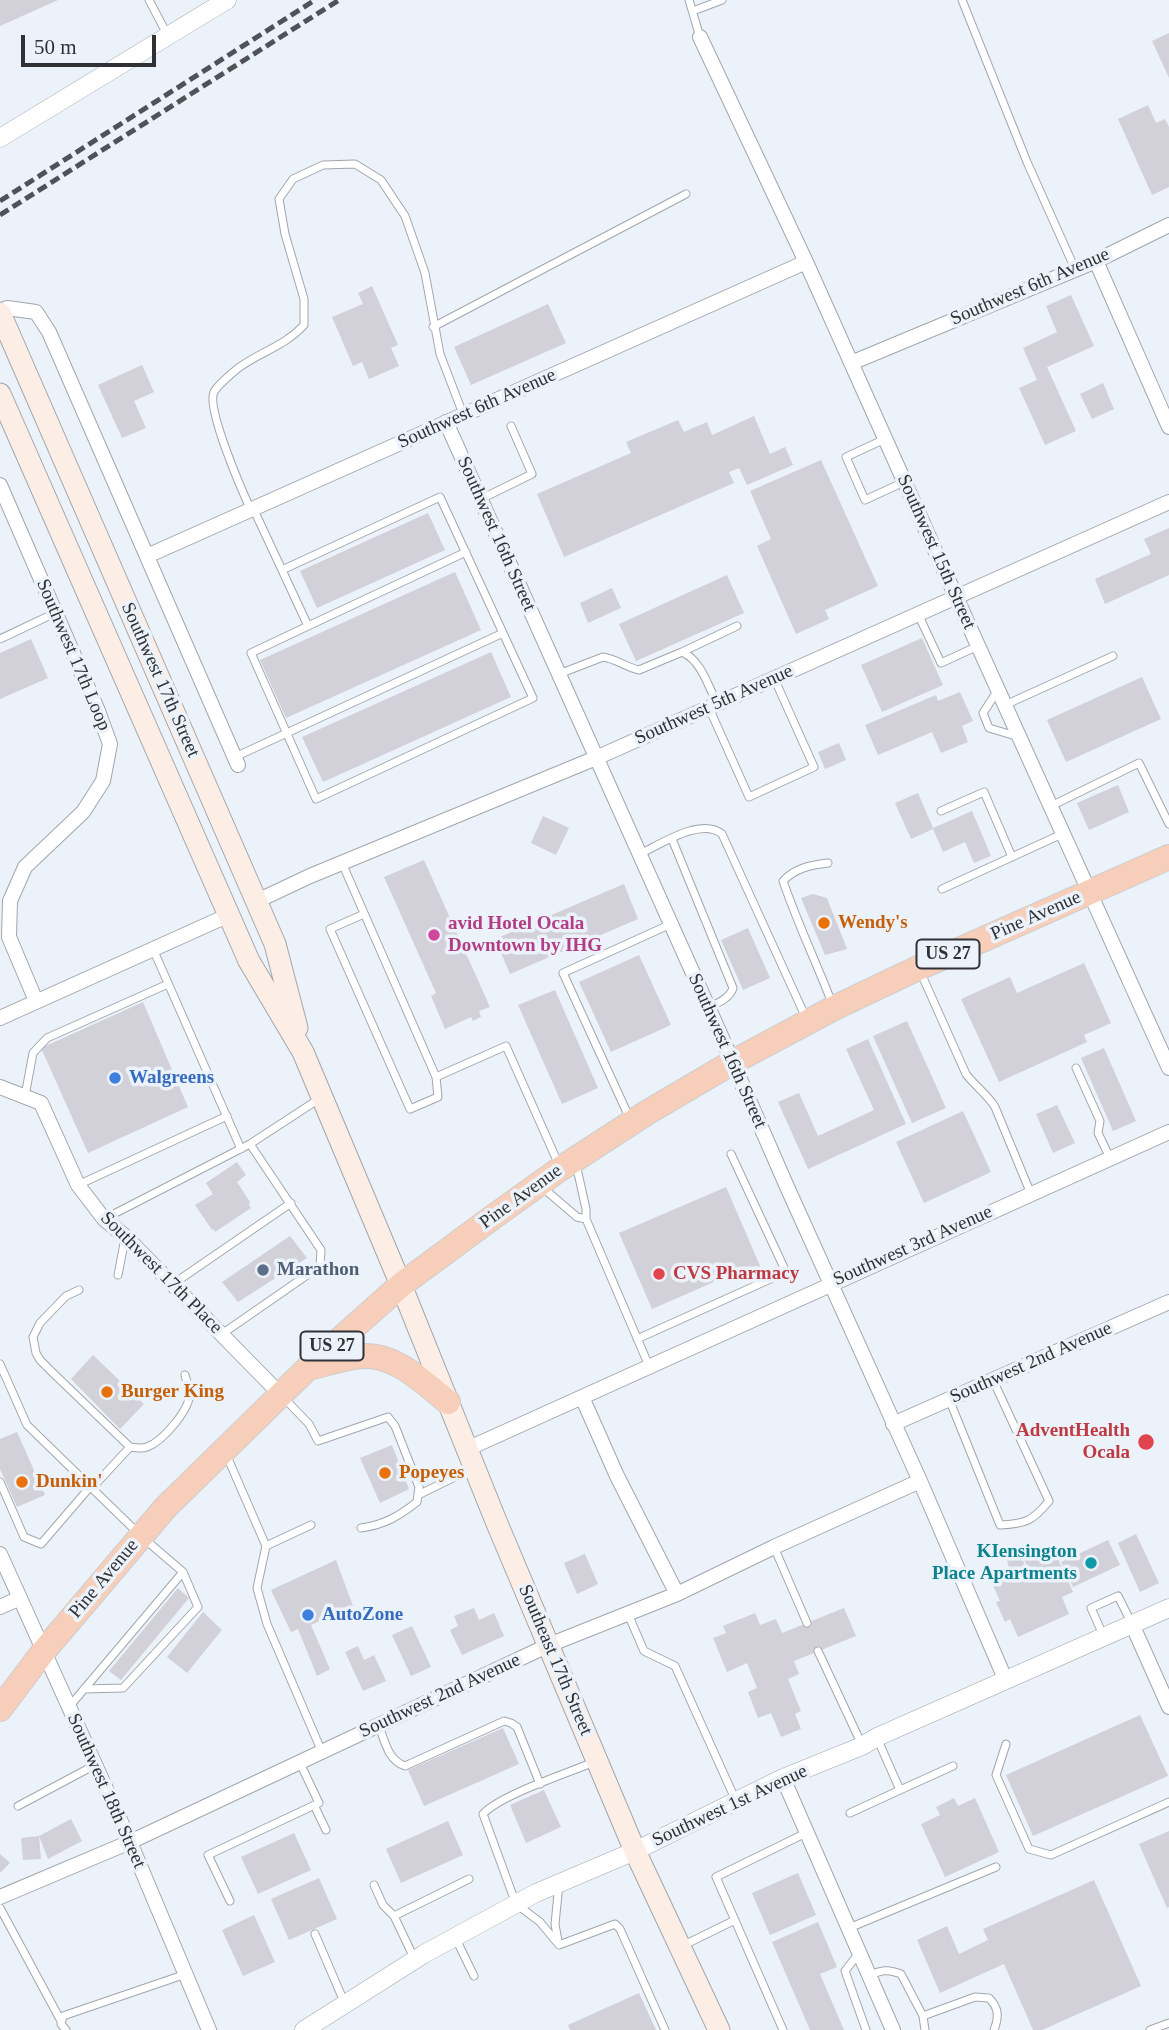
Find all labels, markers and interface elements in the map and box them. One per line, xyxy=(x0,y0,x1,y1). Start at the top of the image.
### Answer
scale bar xyxy=(24,21,159,65)
text: 50 m xyxy=(34,35,77,59)
street label: Southwest 6th Avenue xyxy=(947,243,1113,331)
street label: Southwest 6th Avenue xyxy=(394,364,560,454)
street label: Southwest 16th Street xyxy=(452,453,540,615)
street label: Southwest 15th Street xyxy=(892,471,980,633)
street label: Southwest 17th Loop xyxy=(31,576,115,734)
street label: Southwest 17th Street xyxy=(116,599,204,761)
street label: Southwest 5th Avenue xyxy=(631,660,797,750)
street label: Pine Avenue xyxy=(987,886,1085,946)
place label: Wendy's xyxy=(838,912,908,934)
place label: avid Hotel Ocala Downtown by IHG xyxy=(448,913,602,957)
marker: Wendy's xyxy=(816,915,832,931)
marker: avid Hotel Ocala Downtown by IHG xyxy=(426,927,442,943)
road number: US 27 xyxy=(916,939,979,968)
street label: Southwest 16th Street xyxy=(683,970,771,1132)
place label: Walgreens xyxy=(129,1067,214,1089)
marker: Walgreens xyxy=(107,1070,123,1086)
street label: Pine Avenue xyxy=(475,1160,567,1234)
street label: Southwest 3rd Avenue xyxy=(830,1201,996,1291)
street label: Southwest 17th Place xyxy=(95,1207,227,1339)
place label: Marathon xyxy=(277,1259,359,1281)
marker: Marathon xyxy=(255,1262,271,1278)
place label: CVS Pharmacy xyxy=(673,1263,799,1285)
marker: CVS Pharmacy xyxy=(651,1266,667,1282)
street label: Southwest 2nd Avenue xyxy=(946,1317,1116,1409)
road number: US 27 xyxy=(300,1331,364,1360)
place label: Burger King xyxy=(121,1381,224,1403)
marker: Burger King xyxy=(99,1384,115,1400)
place label: AdventHealth Ocala xyxy=(1016,1420,1130,1464)
marker: AdventHealth Ocala xyxy=(1136,1432,1156,1452)
place label: Popeyes xyxy=(399,1462,464,1484)
marker: Popeyes xyxy=(377,1465,393,1481)
place label: Dunkin' xyxy=(36,1471,103,1493)
marker: Dunkin' xyxy=(14,1474,30,1490)
street label: Pine Avenue xyxy=(64,1535,144,1623)
place label: KIensington Place Apartments xyxy=(932,1541,1077,1585)
marker: KIensington Place Apartments xyxy=(1083,1555,1099,1571)
street label: Southeast 17th Street xyxy=(513,1581,597,1739)
place label: AutoZone xyxy=(322,1604,403,1626)
marker: AutoZone xyxy=(300,1607,316,1623)
street label: Southwest 2nd Avenue xyxy=(356,1649,524,1743)
street label: Southwest 18th Street xyxy=(62,1710,150,1872)
street label: Southwest 1st Avenue xyxy=(649,1760,811,1852)

